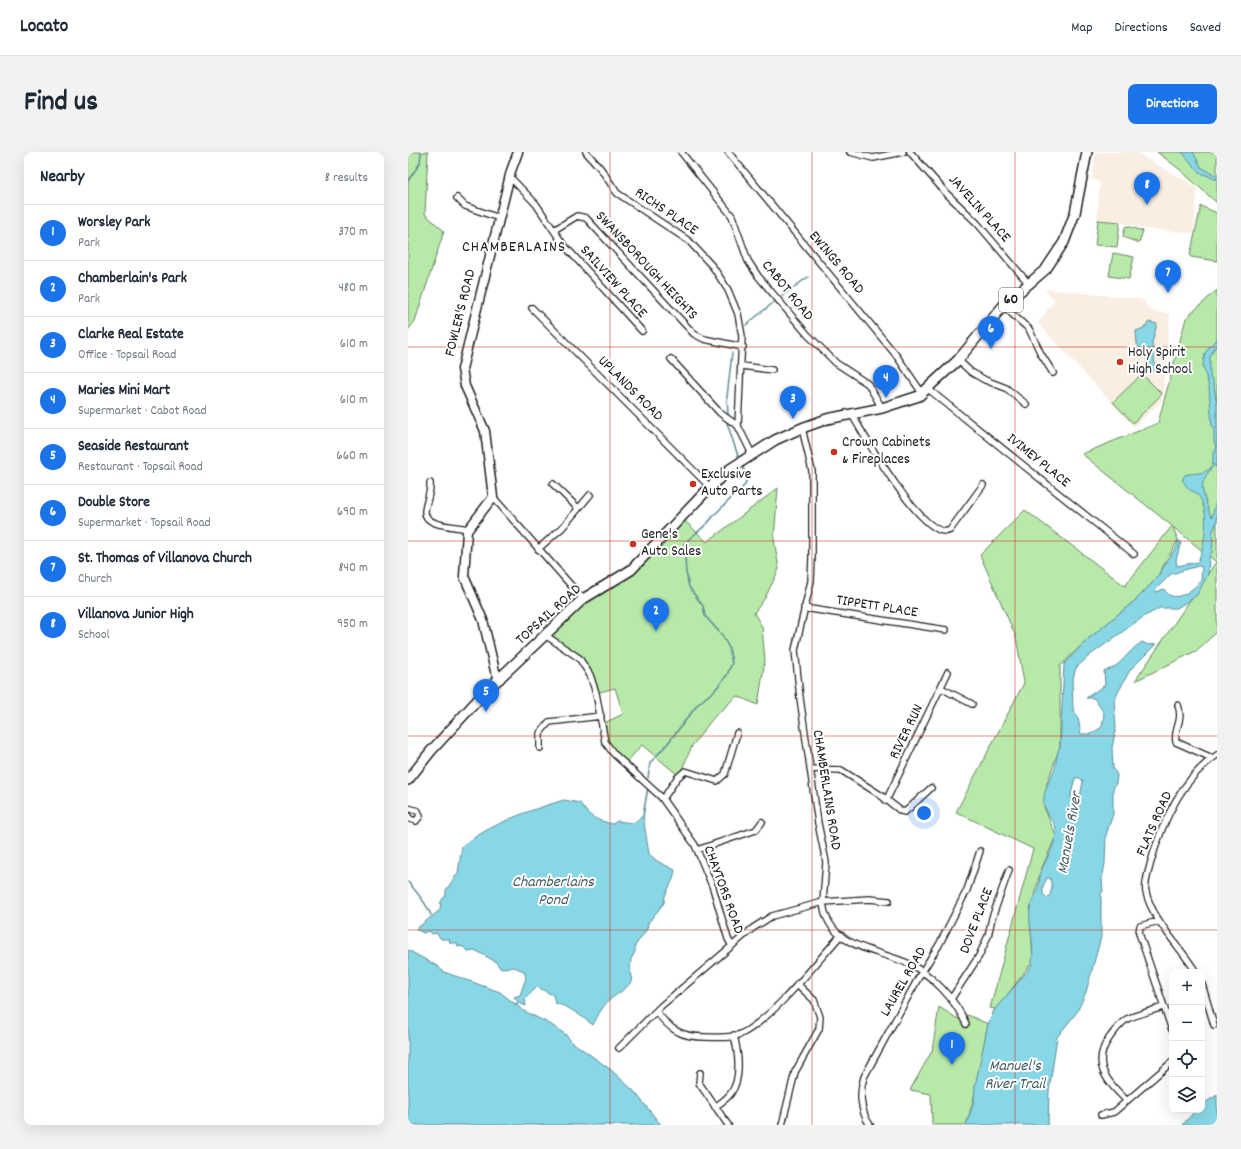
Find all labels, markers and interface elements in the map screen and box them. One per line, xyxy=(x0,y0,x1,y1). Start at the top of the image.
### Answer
text: Locato xyxy=(20,14,68,41)
text: Map xyxy=(1071,18,1093,38)
text: Directions xyxy=(1115,18,1168,38)
text: Saved xyxy=(1190,18,1221,38)
text: Find us xyxy=(24,84,98,124)
button: Directions xyxy=(1128,84,1217,124)
text: Nearby xyxy=(40,166,84,190)
text: 8 results xyxy=(325,169,368,188)
street label: JAVELIN PLACE xyxy=(942,170,1016,248)
pin: 8 xyxy=(1134,172,1160,205)
street label: RICHS PLACE xyxy=(630,183,702,241)
street label: SWANSBOROUGH HEIGHTS xyxy=(590,207,702,325)
text: Worsley Park xyxy=(78,212,150,234)
text: 1 xyxy=(52,223,54,242)
text: 370 m xyxy=(338,223,368,242)
street label: EWINGS ROAD xyxy=(803,226,869,300)
text: Park xyxy=(78,234,100,253)
district label: CHAMBERLAINS xyxy=(462,236,566,259)
street label: SAILVIEW PLACE xyxy=(574,241,652,324)
street label: CABOT ROAD xyxy=(756,256,819,326)
pin: 7 xyxy=(1155,260,1181,293)
street label: FOWLER'S ROAD xyxy=(440,267,483,359)
text: Chamberlain's Park xyxy=(78,268,187,290)
text: 2 xyxy=(50,279,56,298)
text: 480 m xyxy=(338,279,368,298)
road number: 60 xyxy=(999,288,1023,312)
text: Park xyxy=(78,290,100,309)
pin: 6 xyxy=(978,316,1004,349)
text: Clarke Real Estate xyxy=(78,324,184,346)
text: 3 xyxy=(50,335,56,354)
text: 610 m xyxy=(340,335,368,354)
place label: Holy Spirit High School xyxy=(1128,342,1192,381)
text: Office · Topsail Road xyxy=(78,346,176,365)
street label: UPLANDS ROAD xyxy=(592,351,668,427)
marker: Holy Spirit High School xyxy=(1115,357,1125,367)
pin: 4 xyxy=(873,365,899,398)
text: Maries Mini Mart xyxy=(78,380,170,402)
pin: 3 xyxy=(780,386,806,419)
text: 4 xyxy=(50,391,56,410)
text: 610 m xyxy=(340,391,368,410)
text: Supermarket · Cabot Road xyxy=(78,402,207,421)
street label: IVIMEY PLACE xyxy=(1001,428,1075,494)
place label: Crown Cabinets & Fireplaces xyxy=(842,432,931,471)
text: Seaside Restaurant xyxy=(78,436,189,458)
text: 5 xyxy=(50,447,56,466)
text: 660 m xyxy=(336,447,368,466)
marker: Crown Cabinets & Fireplaces xyxy=(829,447,839,457)
text: Restaurant · Topsail Road xyxy=(78,458,203,477)
place label: Exclusive Auto Parts xyxy=(701,464,763,503)
marker: Exclusive Auto Parts xyxy=(688,479,698,489)
text: Double Store xyxy=(78,492,150,514)
text: 6 xyxy=(50,503,56,522)
text: 690 m xyxy=(337,503,368,522)
text: Supermarket · Topsail Road xyxy=(78,514,211,533)
place label: Gene's Auto Sales xyxy=(641,524,701,563)
marker: Gene's Auto Sales xyxy=(628,539,638,549)
text: St. Thomas of Villanova Church xyxy=(78,548,252,570)
text: 7 xyxy=(51,559,55,578)
text: 840 m xyxy=(338,559,368,578)
text: Church xyxy=(78,570,112,589)
street label: TOPSAIL ROAD xyxy=(511,579,587,651)
street label: TIPPETT PLACE xyxy=(835,590,919,624)
pin: 2 xyxy=(643,598,669,631)
text: Villanova Junior High xyxy=(78,604,194,626)
text: 8 xyxy=(50,615,56,634)
text: 950 m xyxy=(337,615,368,634)
text: School xyxy=(78,626,110,645)
pin: 5 xyxy=(473,679,499,712)
street label: RIVER RUN xyxy=(884,701,930,763)
street label: CHAMBERLAINS ROAD xyxy=(806,728,846,852)
water label: Manuels River xyxy=(1051,788,1089,876)
street label: FLATS ROAD xyxy=(1131,788,1179,860)
your location xyxy=(914,803,934,823)
street label: CHAYTORS ROAD xyxy=(697,843,749,937)
water label: Chamberlains Pond xyxy=(512,871,595,912)
street label: DOVE PLACE xyxy=(954,885,1000,957)
street label: LAUREL ROAD xyxy=(875,943,933,1021)
map controls xyxy=(1169,969,1205,1113)
button: + xyxy=(1169,969,1205,1005)
button: − xyxy=(1169,1005,1205,1041)
pin: 1 xyxy=(939,1032,965,1065)
button: locate xyxy=(1169,1041,1205,1077)
water label: Manuel's River Trail xyxy=(985,1055,1046,1096)
button: layers xyxy=(1169,1077,1205,1113)

